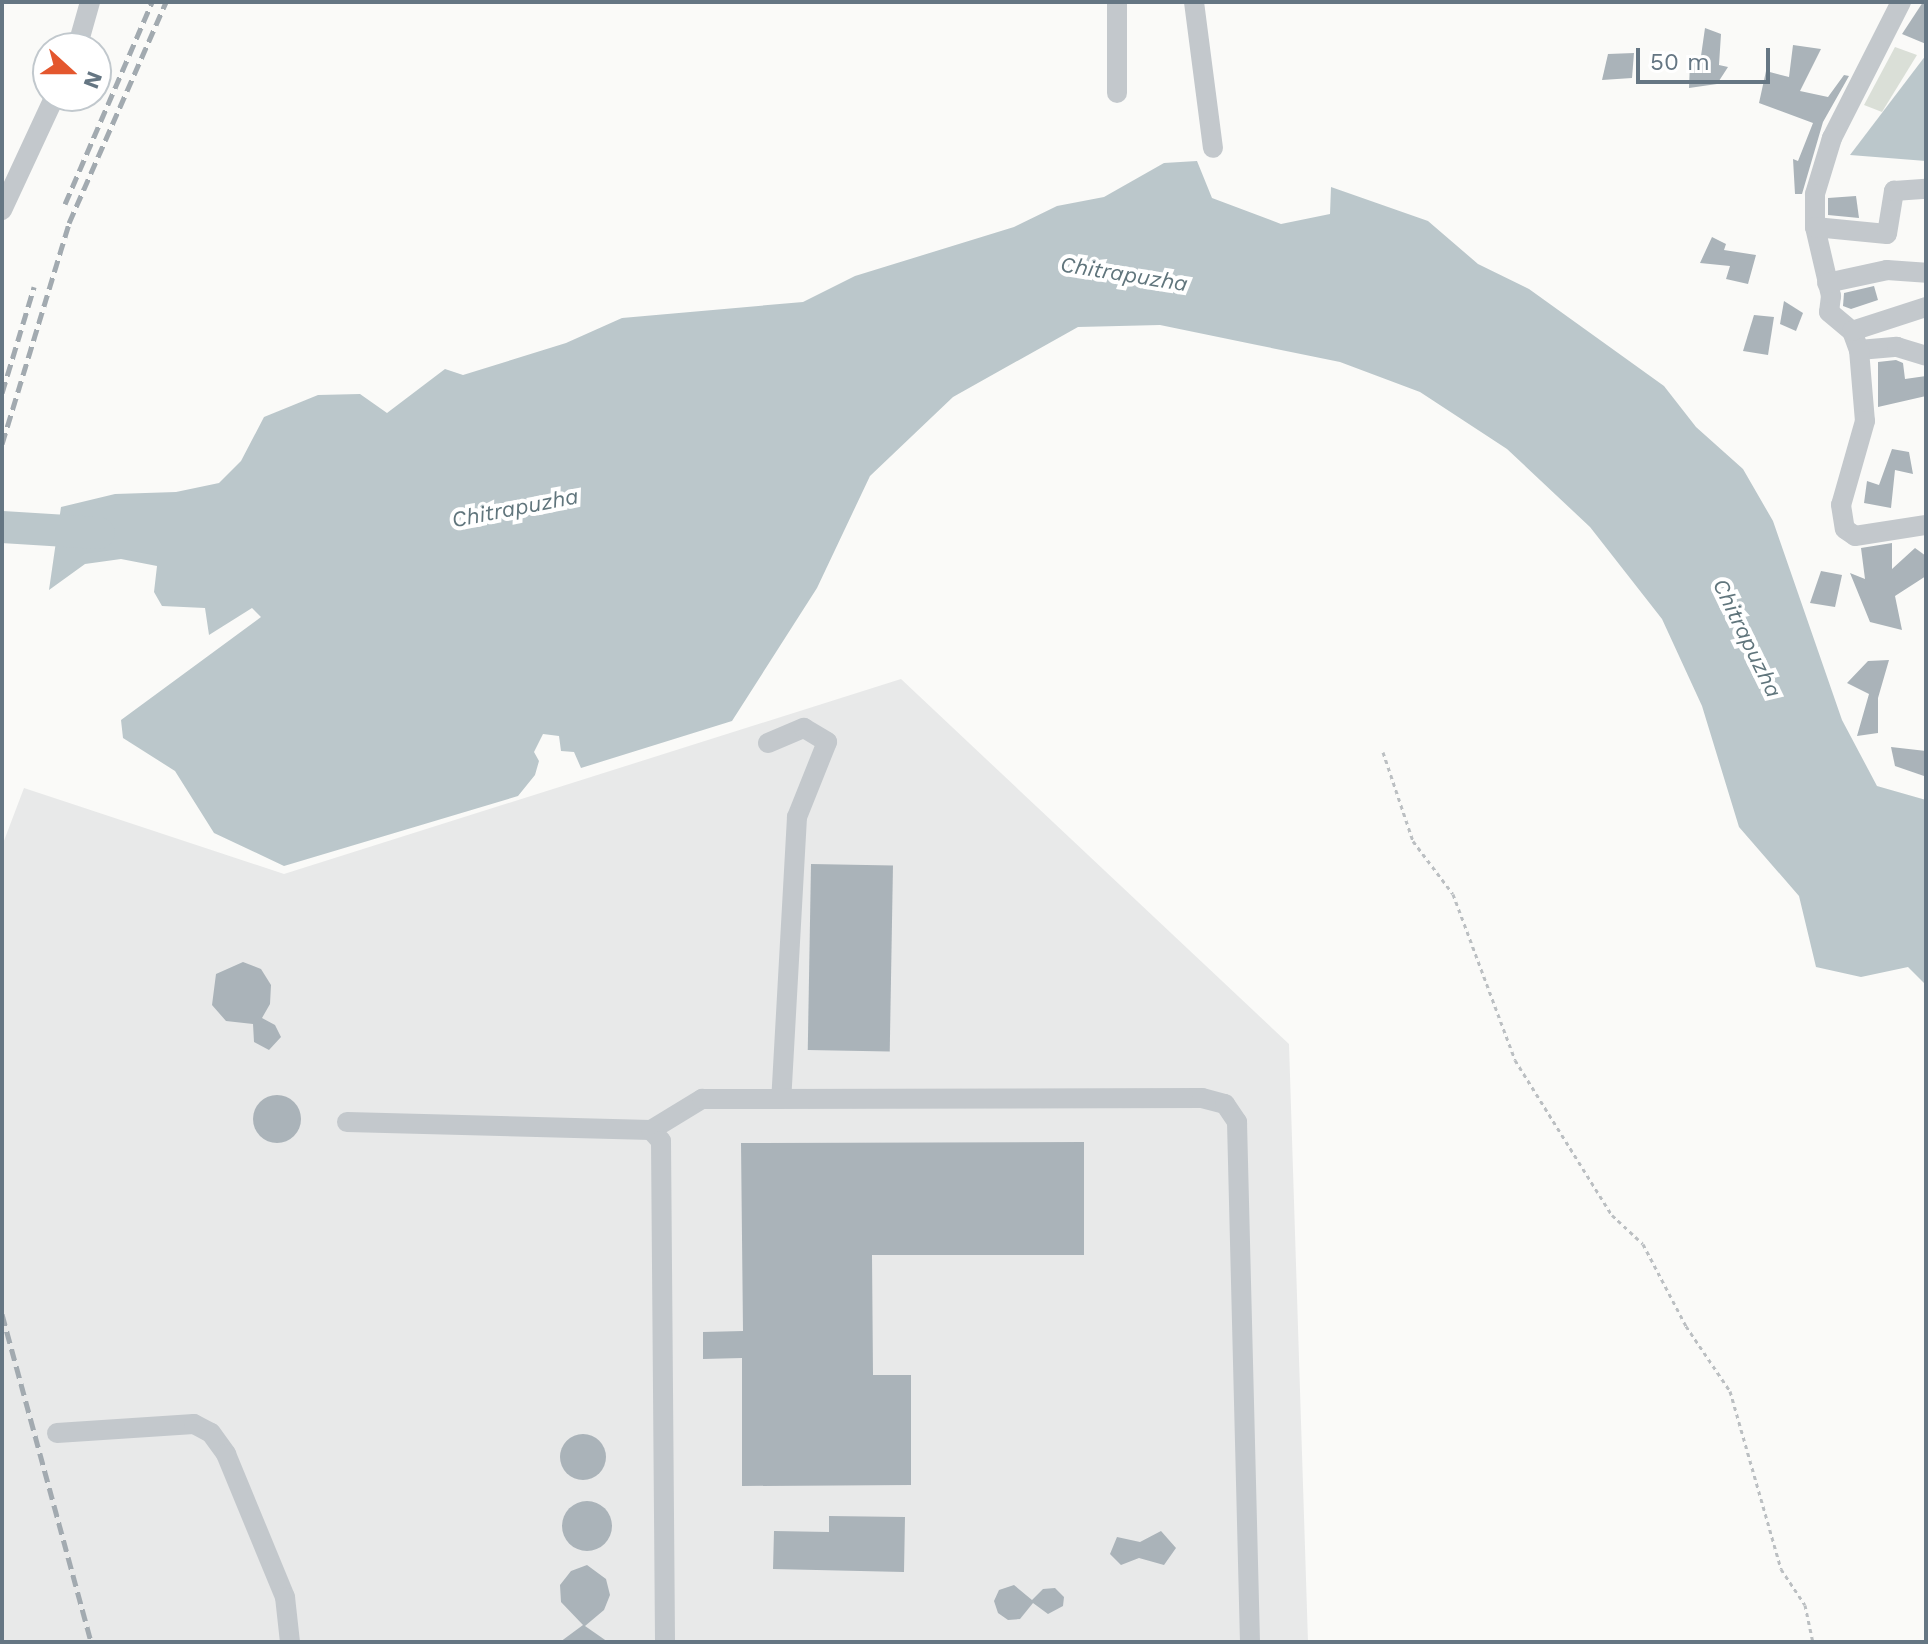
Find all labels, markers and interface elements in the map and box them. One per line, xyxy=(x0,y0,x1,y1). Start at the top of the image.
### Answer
north arrow xyxy=(32,32,112,112)
scale bar xyxy=(1640,32,1774,82)
text: 50 m xyxy=(1650,48,1710,76)
text: N xyxy=(78,68,108,92)
water label: Chitrapuzha xyxy=(1058,251,1190,297)
water label: Chitrapuzha xyxy=(449,483,581,533)
water label: Chitrapuzha xyxy=(1707,574,1787,702)

